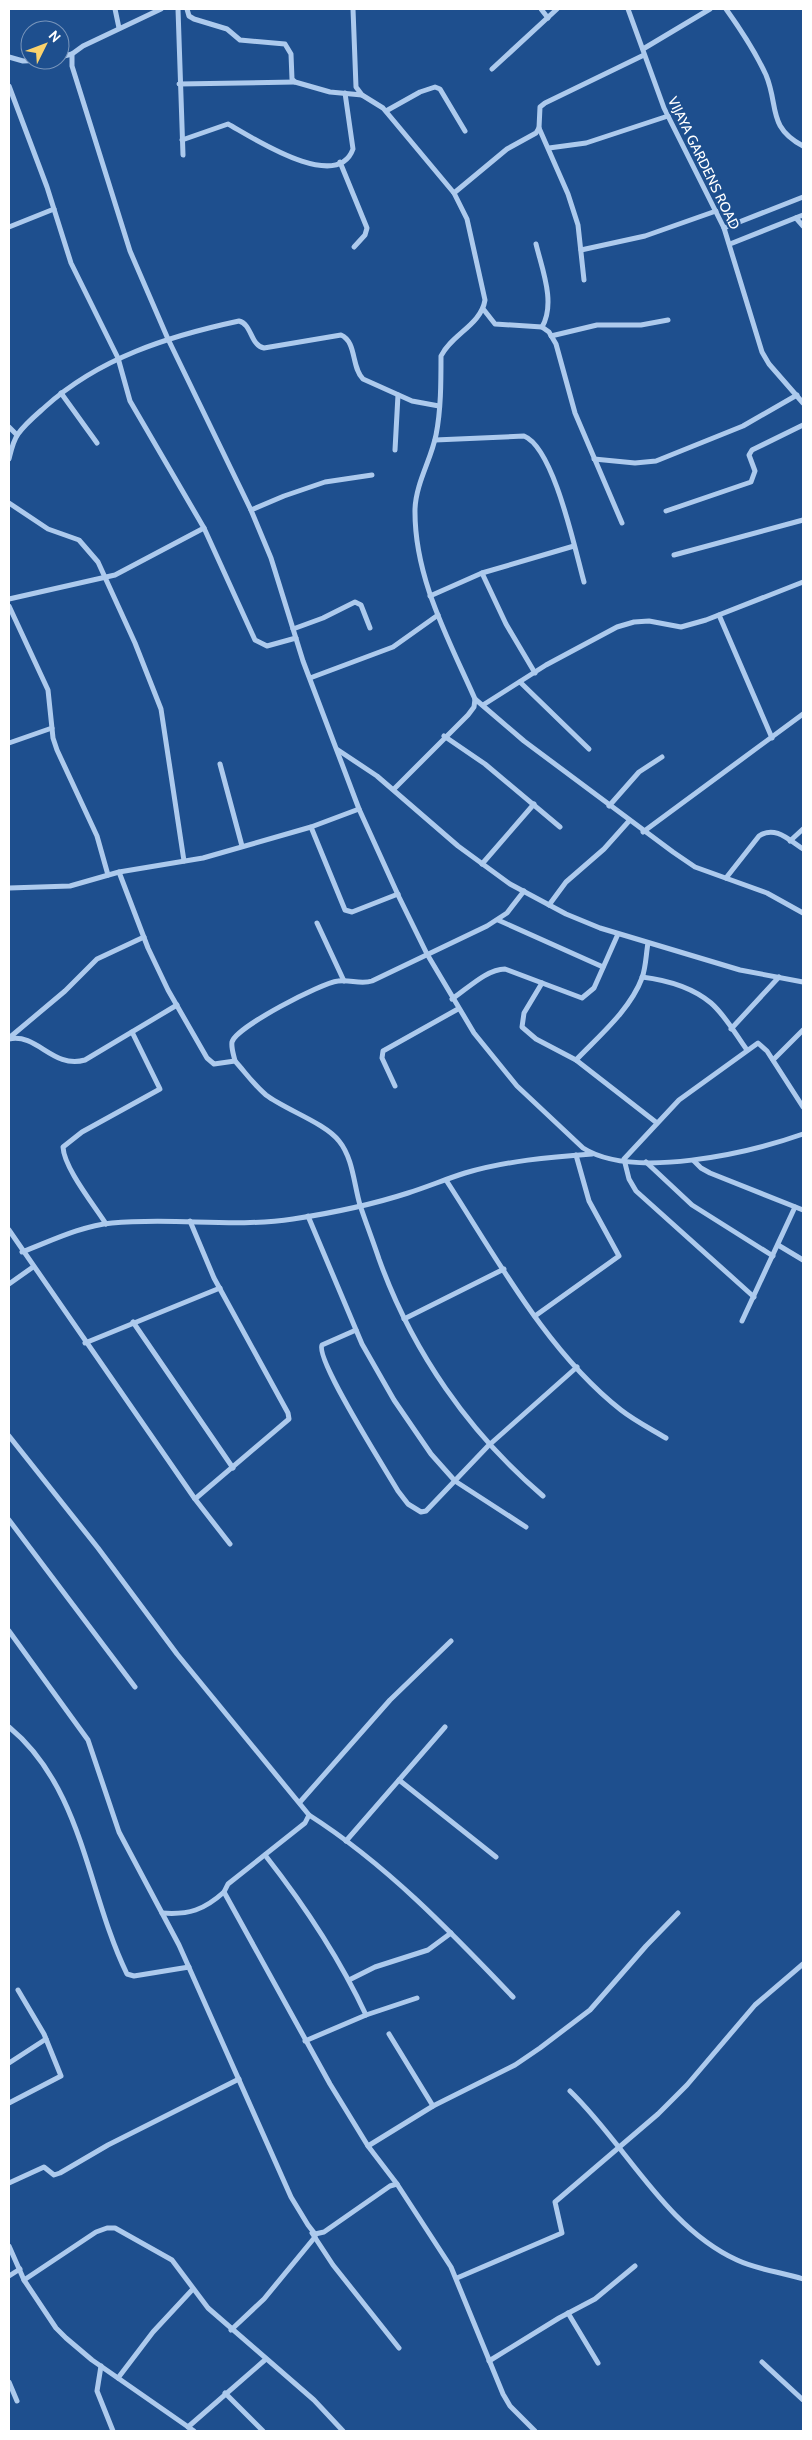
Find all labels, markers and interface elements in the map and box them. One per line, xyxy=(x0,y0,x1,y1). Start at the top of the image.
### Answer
north arrow xyxy=(20,20,70,70)
text: N xyxy=(45,27,65,46)
street label: VIJAYA GARDENS ROAD xyxy=(664,94,744,232)

